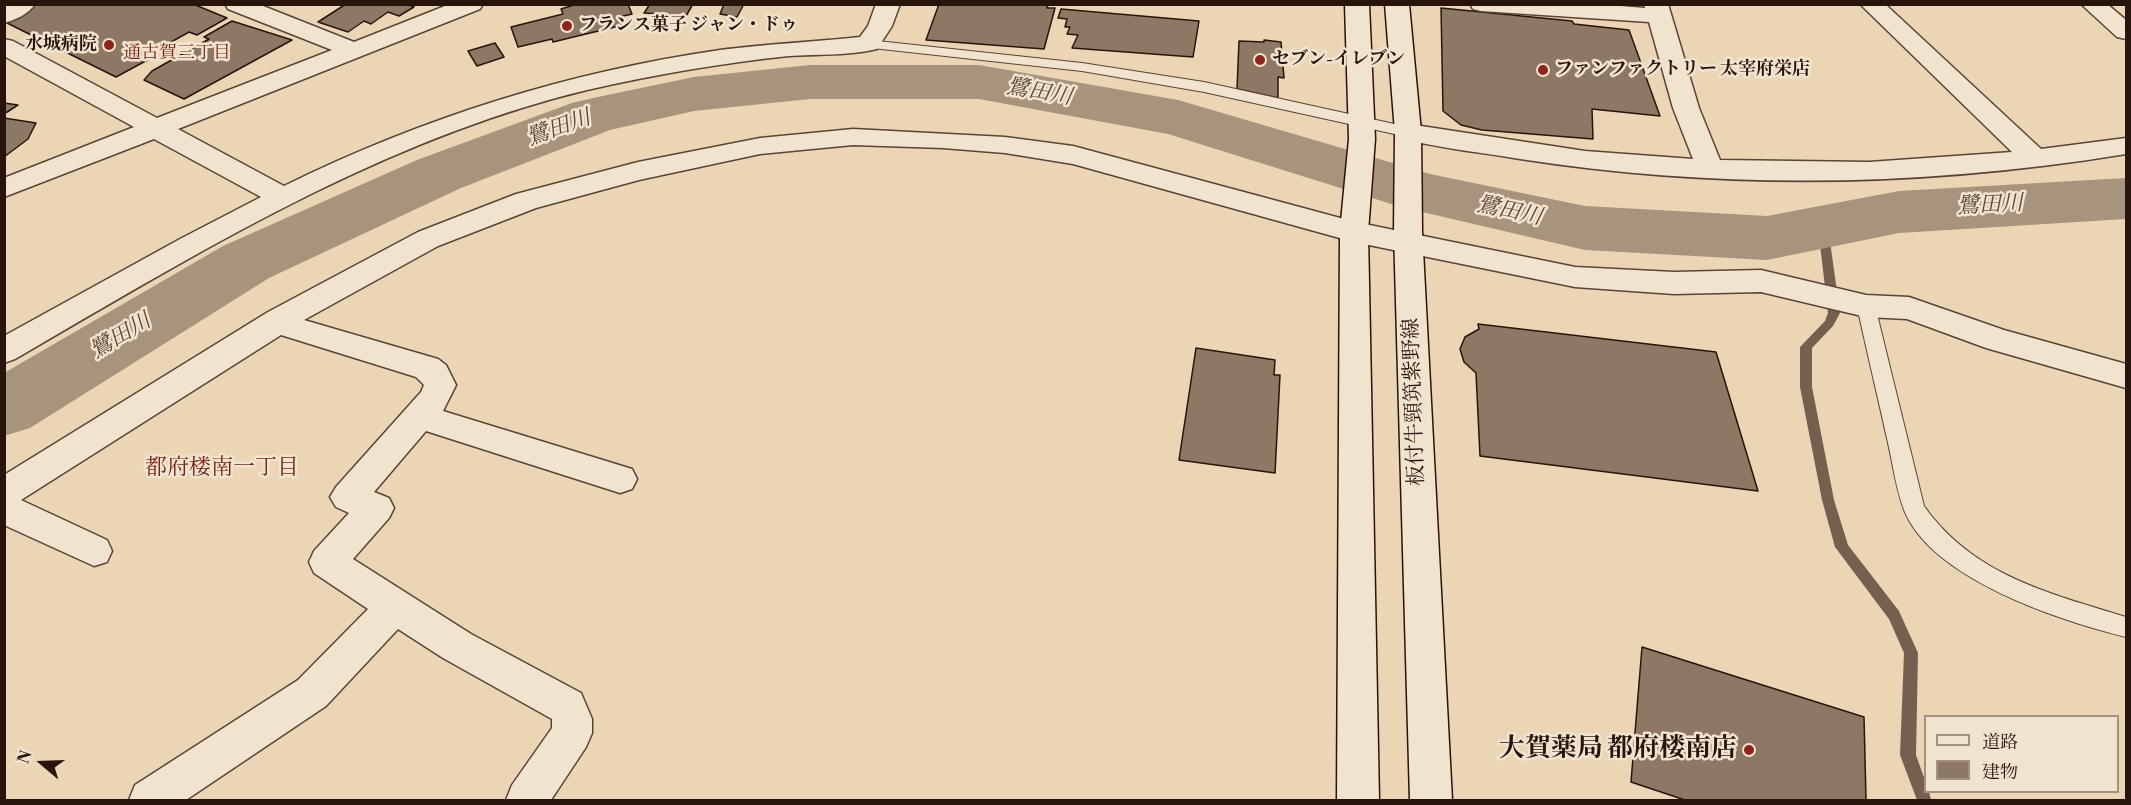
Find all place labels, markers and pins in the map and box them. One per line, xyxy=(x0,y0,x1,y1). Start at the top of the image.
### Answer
place label: フランス菓子 ジャン・ドゥ xyxy=(579,15,798,37)
marker: フランス菓子 ジャン・ドゥ xyxy=(560,19,574,33)
place label: 水城病院 xyxy=(25,34,97,56)
marker: 水城病院 xyxy=(102,38,116,52)
place label: セブン-イレブン xyxy=(1272,49,1405,71)
marker: セブン-イレブン xyxy=(1253,53,1267,67)
place label: ファンファクトリー 太宰府栄店 xyxy=(1555,59,1810,81)
marker: ファンファクトリー 太宰府栄店 xyxy=(1536,63,1550,77)
place label: 大賀薬局 都府楼南店 xyxy=(1499,734,1737,766)
marker: 大賀薬局 都府楼南店 xyxy=(1742,743,1756,757)

